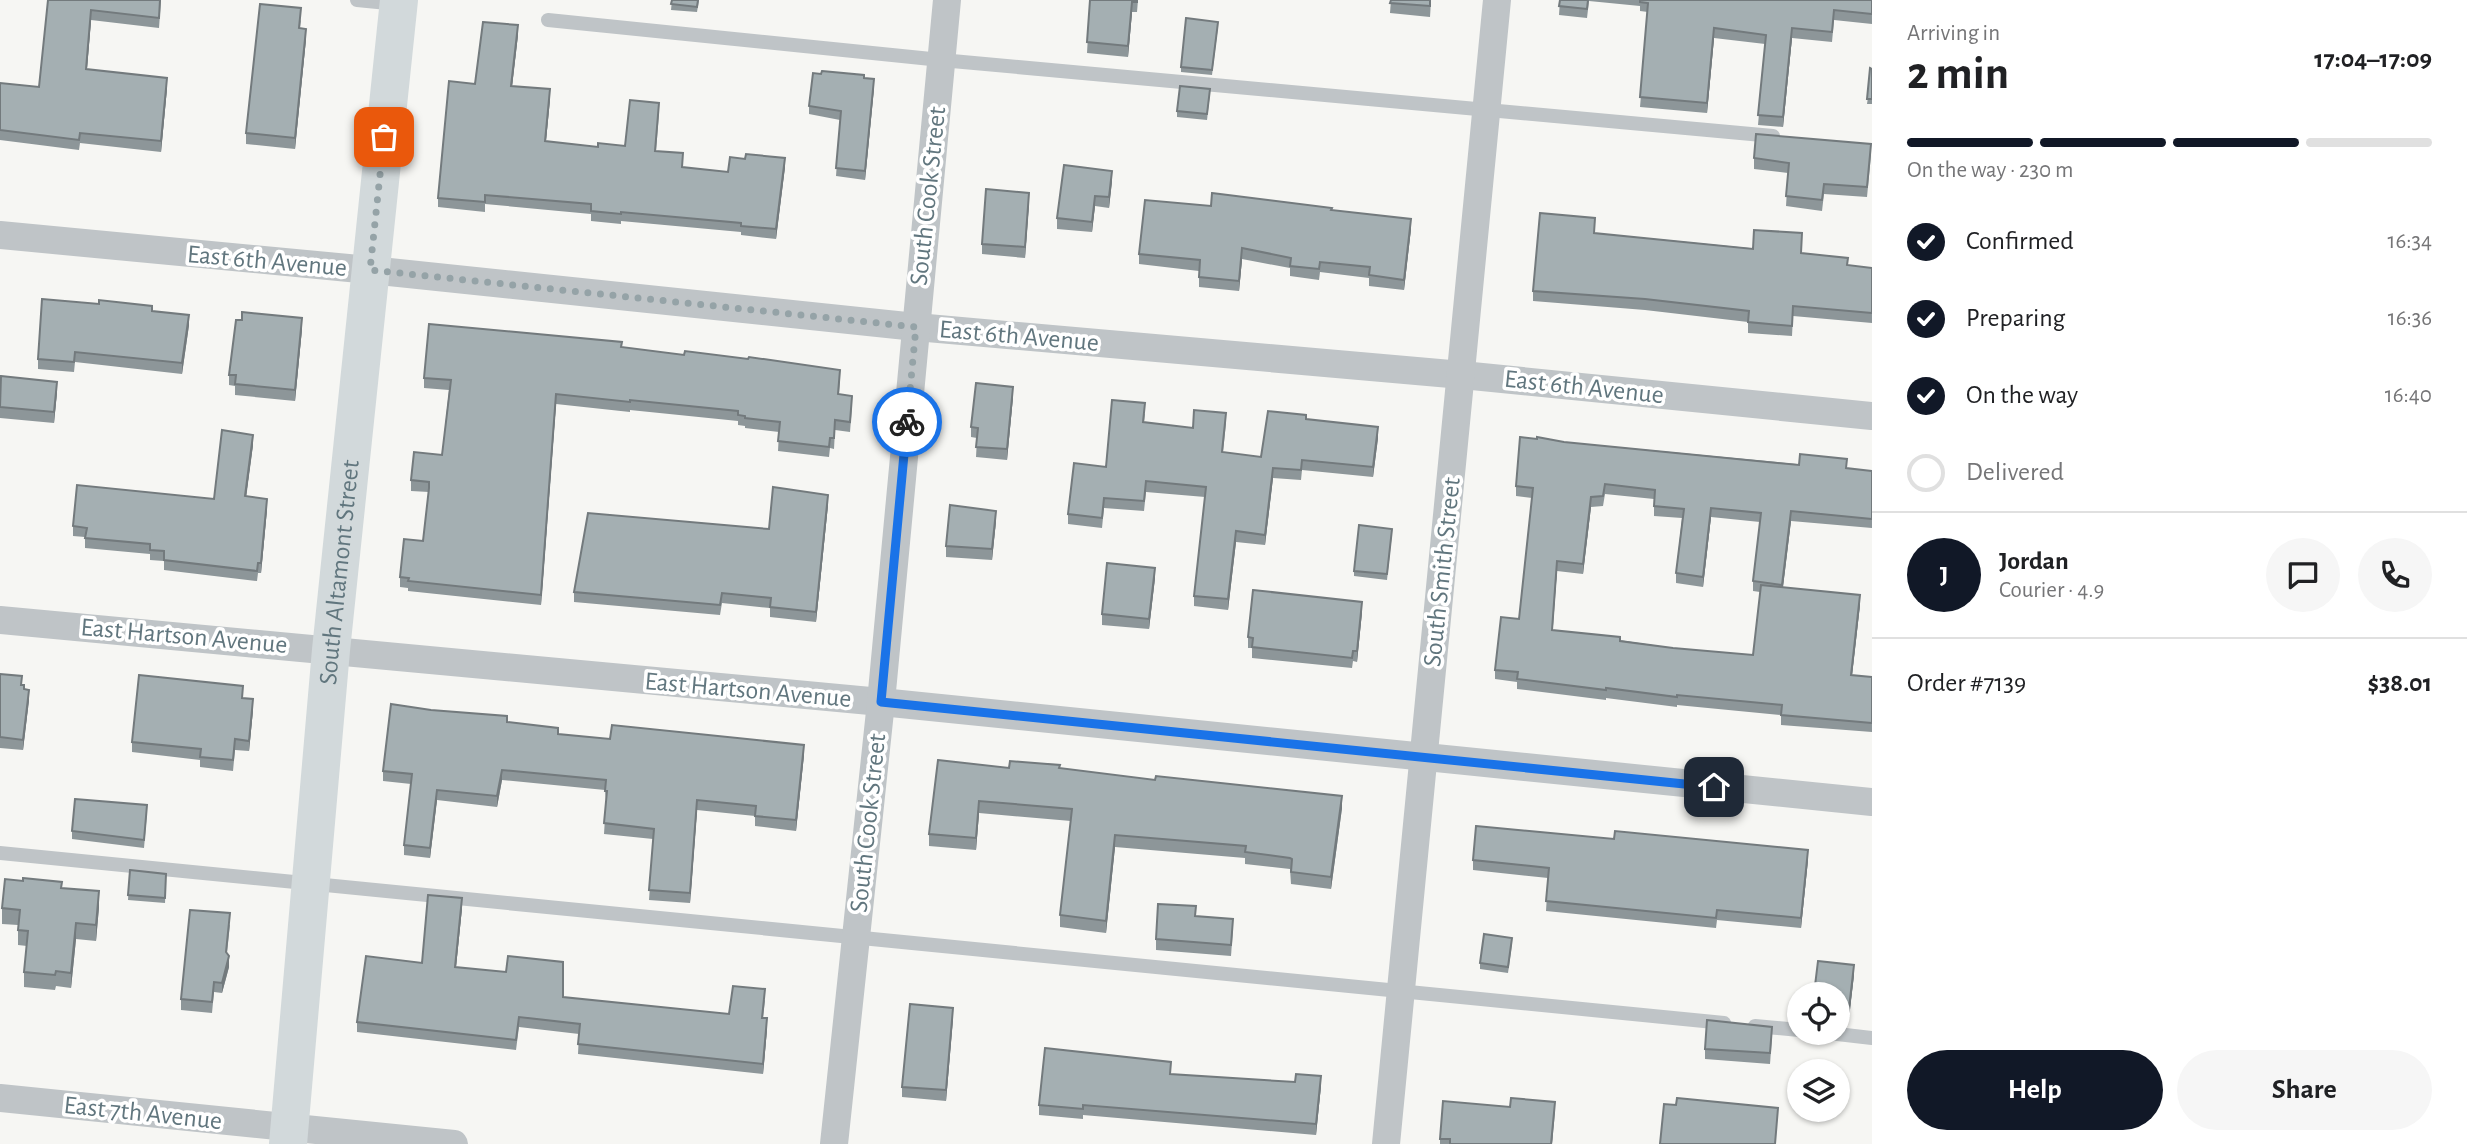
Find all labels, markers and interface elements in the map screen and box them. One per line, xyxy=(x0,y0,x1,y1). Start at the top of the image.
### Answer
text: Arriving in xyxy=(1907,22,2000,45)
text: 17:04–17:09 xyxy=(2314,46,2432,72)
text: 2 min xyxy=(1907,51,2009,97)
street label: South Cook Street xyxy=(906,105,950,287)
pin xyxy=(354,107,414,167)
icon: bag xyxy=(365,118,403,156)
text: On the way · 230 m xyxy=(1907,159,2073,182)
icon: check xyxy=(1907,223,1945,261)
text: Confirmed xyxy=(1966,228,2074,254)
text: 16:34 xyxy=(2387,230,2432,253)
street label: East 6th Avenue xyxy=(186,241,348,281)
icon: check xyxy=(1907,300,1945,338)
text: Preparing xyxy=(1966,305,2065,331)
text: 16:36 xyxy=(2388,307,2432,330)
street label: East 6th Avenue xyxy=(938,316,1100,356)
street label: East 6th Avenue xyxy=(1503,366,1665,408)
icon: check xyxy=(1907,377,1945,415)
text: On the way xyxy=(1966,382,2078,408)
text: 16:40 xyxy=(2385,384,2432,407)
courier xyxy=(872,387,942,457)
icon: bike xyxy=(888,403,926,441)
street label: South Altamont Street xyxy=(315,459,364,686)
text: Delivered xyxy=(1966,459,2064,485)
street label: South Smith Street xyxy=(1419,476,1465,668)
button: chat xyxy=(2266,538,2340,612)
button: phone xyxy=(2358,538,2432,612)
text: Jordan xyxy=(1999,548,2069,574)
text: J xyxy=(1940,562,1948,588)
text: Courier · 4.9 xyxy=(1999,579,2104,602)
street label: East Hartson Avenue xyxy=(79,614,289,658)
street label: East Hartson Avenue xyxy=(643,668,853,712)
text: Order #7139 xyxy=(1907,670,2026,696)
text: $38.01 xyxy=(2367,670,2432,696)
street label: South Cook Street xyxy=(846,732,890,914)
pin xyxy=(1684,757,1744,817)
icon: home xyxy=(1695,768,1733,806)
map controls xyxy=(1787,982,1850,1122)
button: locate xyxy=(1787,982,1850,1045)
button: Help xyxy=(1907,1050,2163,1130)
button: Share xyxy=(2177,1050,2432,1130)
button: layers xyxy=(1787,1059,1850,1122)
street label: East 7th Avenue xyxy=(63,1092,223,1134)

